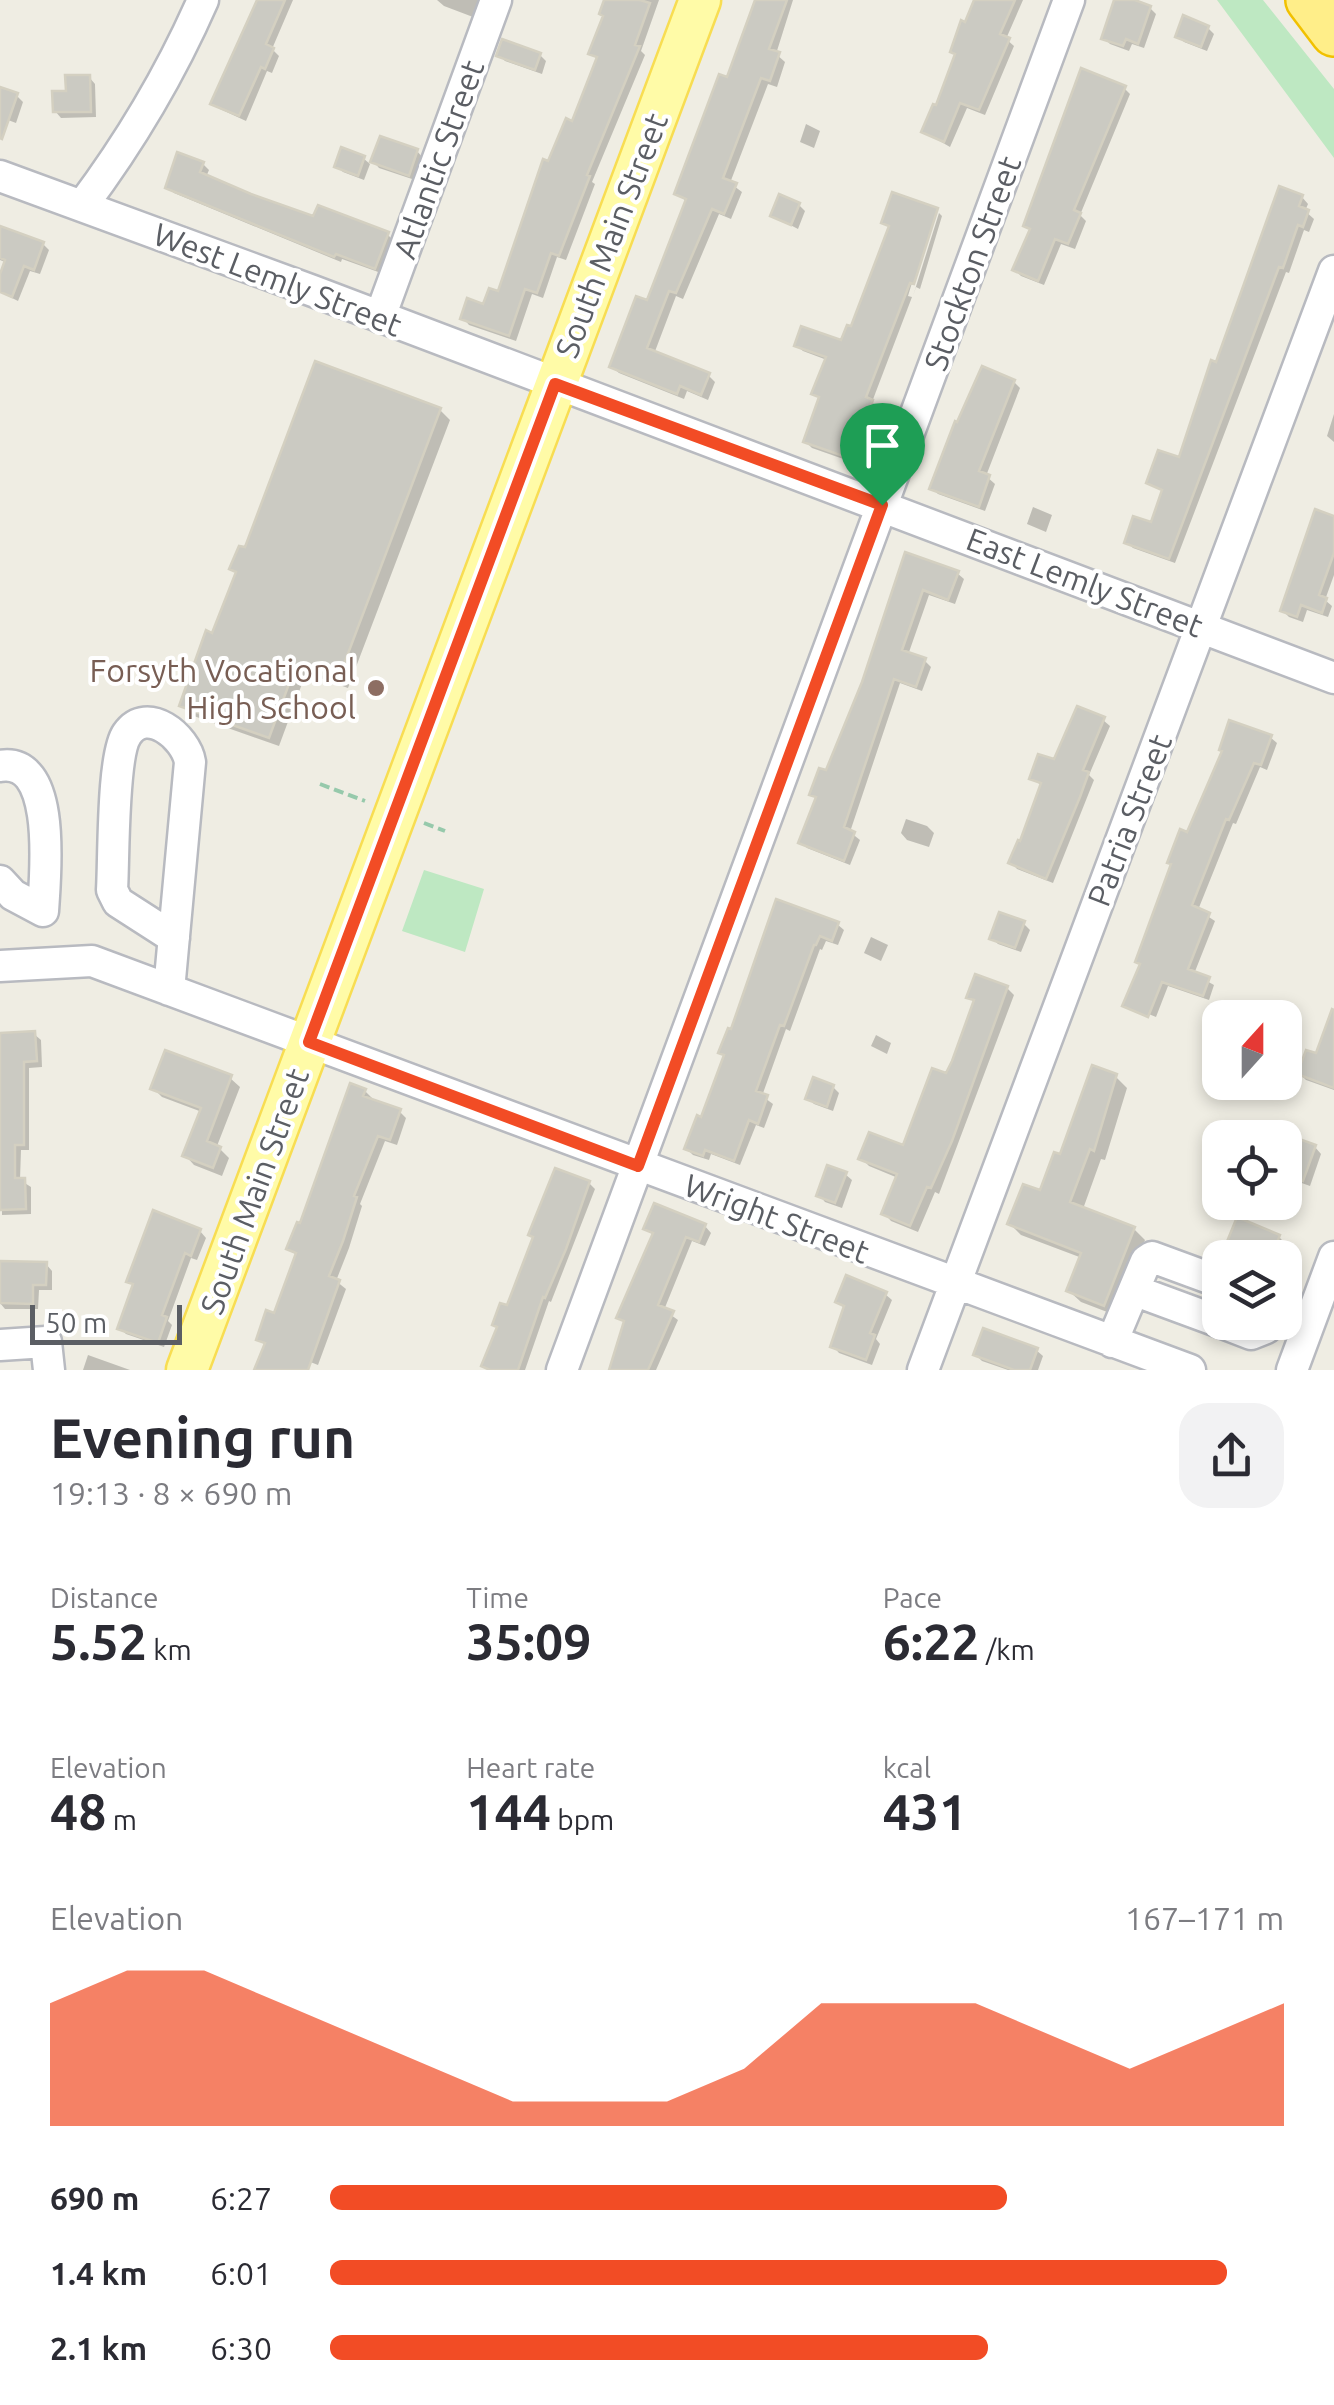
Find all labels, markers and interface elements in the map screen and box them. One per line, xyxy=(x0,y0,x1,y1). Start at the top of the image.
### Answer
street label: Atlantic Street xyxy=(385,55,491,263)
street label: South Main Street xyxy=(548,107,674,362)
street label: Stockton Street xyxy=(917,151,1028,375)
street label: West Lemly Street xyxy=(149,215,407,343)
pin xyxy=(840,403,925,506)
icon: arrive xyxy=(855,418,910,473)
street label: East Lemly Street xyxy=(962,520,1209,644)
place label: Forsyth Vocational High School xyxy=(90,652,356,725)
marker: Forsyth Vocational High School xyxy=(365,677,387,699)
street label: Patria Street xyxy=(1080,729,1178,911)
north arrow xyxy=(1202,1000,1302,1100)
map controls xyxy=(1202,1000,1302,1340)
street label: South Main Street xyxy=(193,1063,315,1319)
button: locate xyxy=(1202,1120,1302,1220)
street label: Wright Street xyxy=(680,1166,875,1270)
button: layers xyxy=(1202,1240,1302,1340)
scale bar xyxy=(30,1300,182,1344)
text: 50 m xyxy=(45,1307,107,1338)
button: share xyxy=(1179,1403,1284,1508)
text: Evening run xyxy=(50,1407,355,1468)
text: 19:13 · 8 × 690 m xyxy=(50,1475,292,1511)
text: Distance xyxy=(50,1582,158,1613)
text: Time xyxy=(466,1582,529,1613)
text: Pace xyxy=(883,1582,942,1613)
text: 5.52 xyxy=(50,1613,147,1669)
text: 35:09 xyxy=(466,1613,591,1669)
text: 6:22 xyxy=(883,1613,980,1669)
text: km xyxy=(147,1634,192,1665)
text: /km xyxy=(980,1634,1035,1665)
text: Elevation xyxy=(50,1752,167,1783)
text: Heart rate xyxy=(466,1752,595,1783)
text: kcal xyxy=(883,1752,931,1783)
text: 48 xyxy=(50,1783,106,1839)
text: 144 xyxy=(466,1783,551,1839)
text: 431 xyxy=(883,1783,967,1839)
text: m xyxy=(106,1804,137,1835)
text: bpm xyxy=(551,1804,614,1835)
text: Elevation xyxy=(50,1900,183,1936)
text: 167–171 m xyxy=(1125,1900,1284,1936)
text: 690 m xyxy=(50,2180,139,2216)
text: 6:27 xyxy=(210,2180,272,2216)
text: 1.4 km xyxy=(50,2255,147,2291)
text: 6:01 xyxy=(210,2255,272,2291)
text: 2.1 km xyxy=(50,2330,147,2366)
text: 6:30 xyxy=(210,2330,272,2366)

